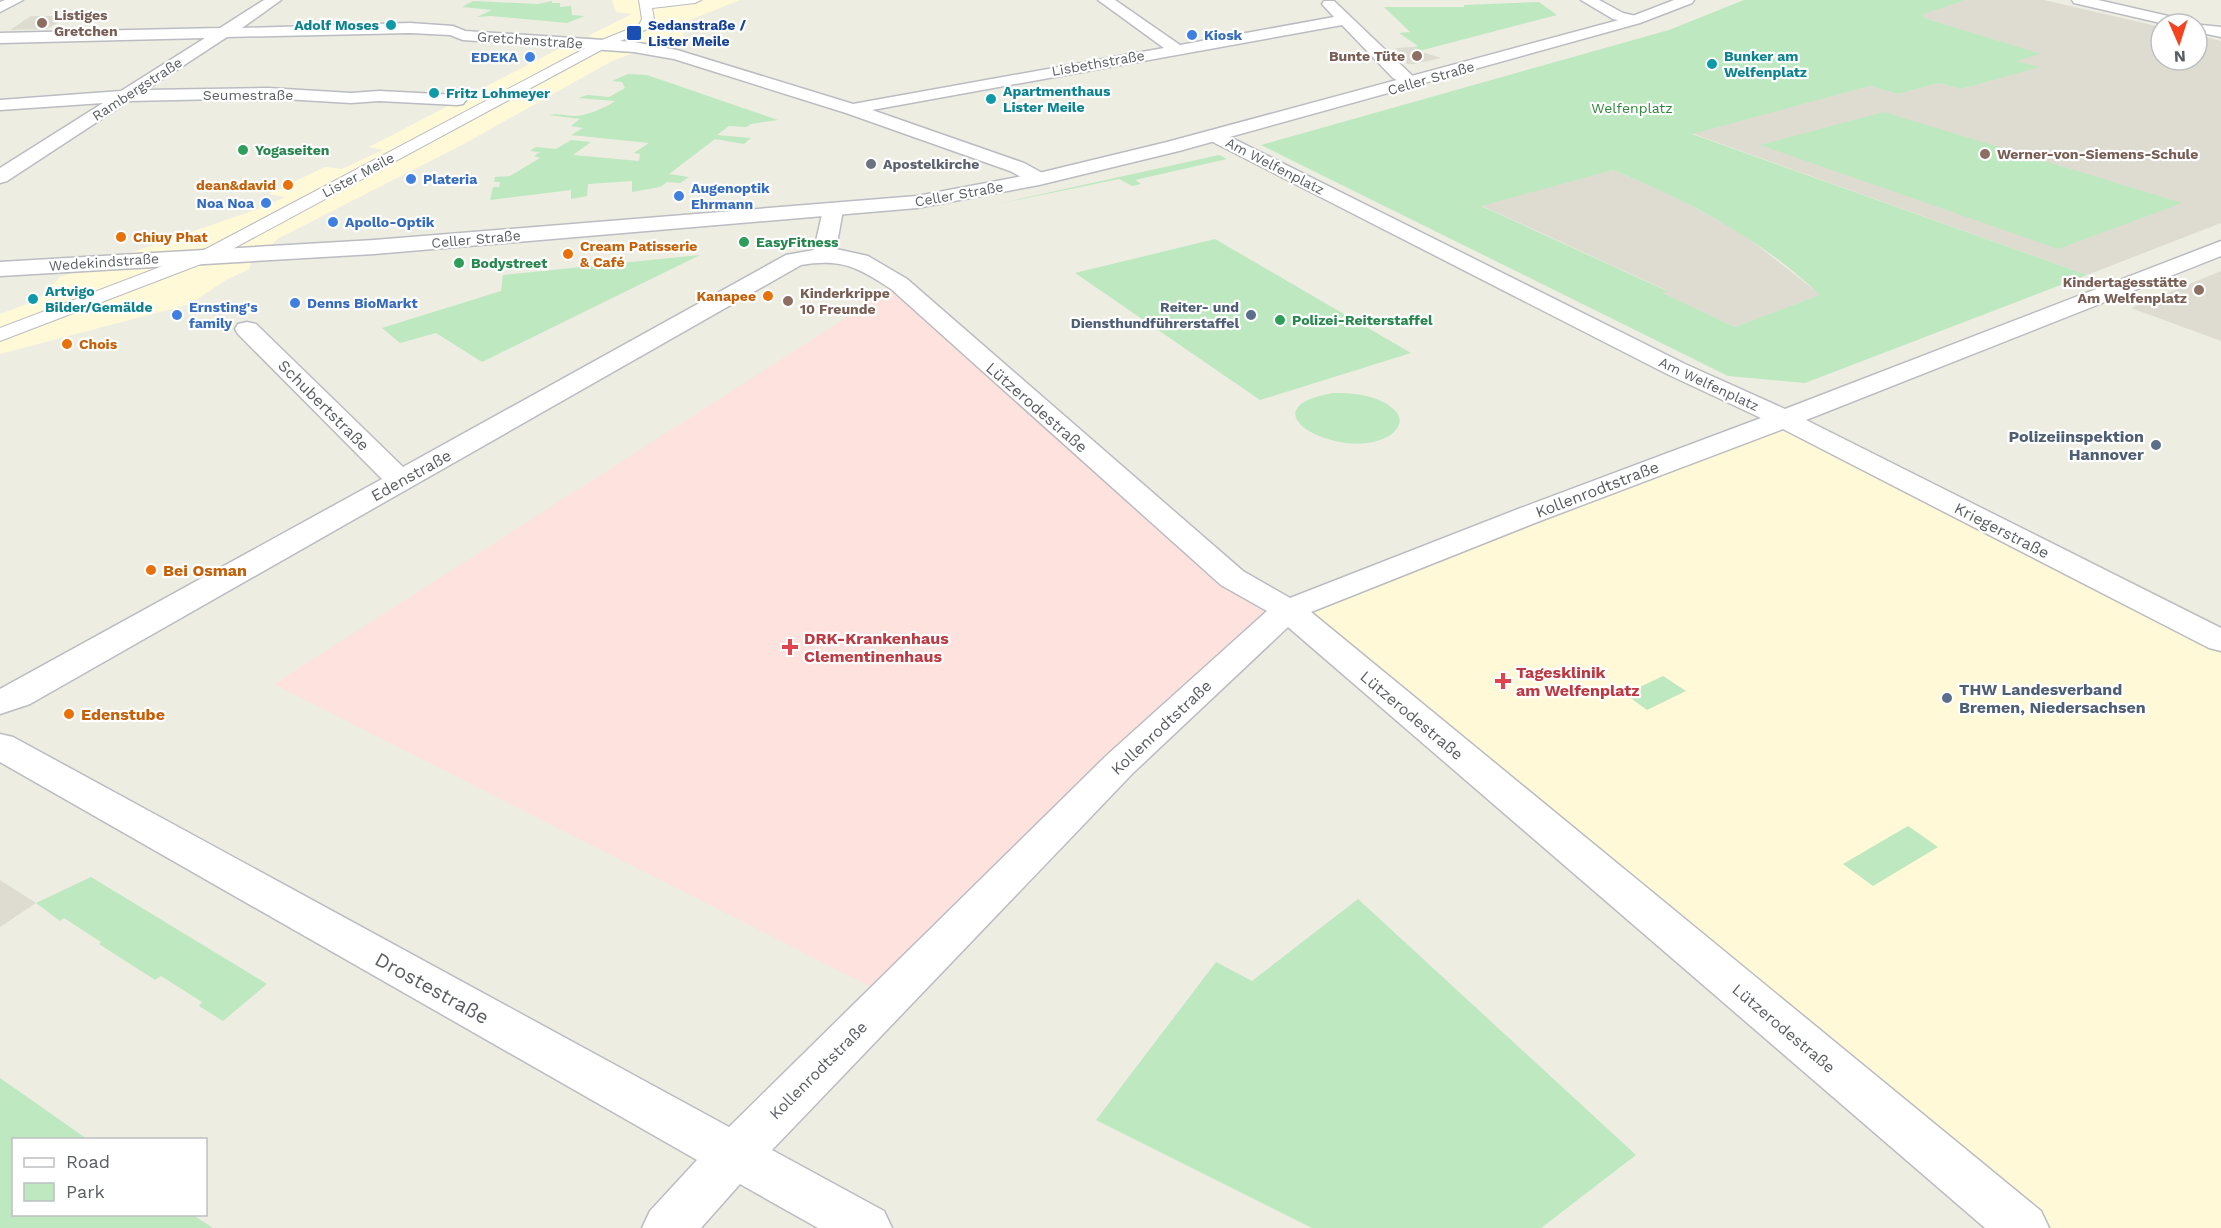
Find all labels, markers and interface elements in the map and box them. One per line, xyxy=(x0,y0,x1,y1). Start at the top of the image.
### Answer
place label: Listiges Gretchen xyxy=(54,7,118,39)
north arrow xyxy=(2149,12,2209,72)
marker: Listiges Gretchen xyxy=(35,16,49,30)
place label: Adolf Moses xyxy=(294,17,380,33)
place label: Sedanstraße / Lister Meile xyxy=(648,17,746,49)
marker: Adolf Moses xyxy=(384,18,398,32)
marker: Sedanstraße / Lister Meile xyxy=(625,24,643,42)
place label: Kiosk xyxy=(1204,27,1243,43)
street label: Gretchenstraße xyxy=(477,28,583,52)
marker: Kiosk xyxy=(1185,28,1199,42)
street label: Lisbethstraße xyxy=(1050,47,1146,79)
text: N xyxy=(2173,47,2186,66)
place label: Bunte Tüte xyxy=(1329,48,1405,64)
place label: Bunker am Welfenplatz xyxy=(1724,48,1807,80)
place label: EDEKA xyxy=(471,49,519,65)
marker: Bunte Tüte xyxy=(1410,49,1424,63)
marker: EDEKA xyxy=(523,50,537,64)
street label: Rambergstraße xyxy=(89,54,185,124)
marker: Bunker am Welfenplatz xyxy=(1705,57,1719,71)
street label: Celler Straße xyxy=(1386,58,1476,98)
place label: Apartmenthaus Lister Meile xyxy=(1003,83,1111,115)
place label: Fritz Lohmeyer xyxy=(446,85,550,101)
marker: Fritz Lohmeyer xyxy=(427,86,441,100)
street label: Seumestraße xyxy=(203,87,293,103)
marker: Apartmenthaus Lister Meile xyxy=(984,92,998,106)
park label: Welfenplatz xyxy=(1591,100,1673,116)
street label: Am Welfenplatz xyxy=(1223,134,1327,198)
place label: Yogaseiten xyxy=(255,142,329,158)
marker: Yogaseiten xyxy=(236,143,250,157)
place label: Werner-von-Siemens-Schule xyxy=(1997,146,2198,162)
marker: Werner-von-Siemens-Schule xyxy=(1978,147,1992,161)
street label: Lister Meile xyxy=(319,149,397,201)
place label: Apostelkirche xyxy=(883,156,979,172)
marker: Apostelkirche xyxy=(864,157,878,171)
place label: Plateria xyxy=(423,171,478,187)
marker: Plateria xyxy=(404,172,418,186)
place label: dean&david xyxy=(196,177,276,193)
marker: dean&david xyxy=(281,178,295,192)
street label: Celler Straße xyxy=(914,178,1004,210)
place label: Augenoptik Ehrmann xyxy=(691,180,770,212)
marker: Augenoptik Ehrmann xyxy=(672,189,686,203)
place label: Noa Noa xyxy=(197,195,255,211)
marker: Noa Noa xyxy=(259,196,273,210)
place label: Apollo-Optik xyxy=(345,214,435,230)
marker: Apollo-Optik xyxy=(326,215,340,229)
street label: Celler Straße xyxy=(431,227,521,251)
place label: Chiuy Phat xyxy=(133,229,208,245)
marker: Chiuy Phat xyxy=(114,230,128,244)
place label: EasyFitness xyxy=(756,234,839,250)
marker: EasyFitness xyxy=(737,235,751,249)
place label: Cream Patisserie & Café xyxy=(580,238,697,270)
marker: Cream Patisserie & Café xyxy=(561,247,575,261)
street label: Wedekindstraße xyxy=(48,250,160,274)
place label: Bodystreet xyxy=(471,255,547,271)
marker: Bodystreet xyxy=(452,256,466,270)
place label: Kindertagesstätte Am Welfenplatz xyxy=(2063,274,2187,306)
place label: Artvigo Bilder/Gemälde xyxy=(45,283,153,315)
marker: Kindertagesstätte Am Welfenplatz xyxy=(2192,283,2206,297)
place label: Kinderkrippe 10 Freunde xyxy=(800,285,890,317)
place label: Kanapee xyxy=(696,288,756,304)
marker: Kanapee xyxy=(761,289,775,303)
marker: Artvigo Bilder/Gemälde xyxy=(26,292,40,306)
marker: Kinderkrippe 10 Freunde xyxy=(781,294,795,308)
place label: Denns BioMarkt xyxy=(307,295,418,311)
marker: Denns BioMarkt xyxy=(288,296,302,310)
place label: Ernsting's family xyxy=(189,299,258,331)
place label: Reiter- und Diensthundführerstaffel xyxy=(1071,299,1239,331)
marker: Ernsting's family xyxy=(170,308,184,322)
marker: Reiter- und Diensthundführerstaffel xyxy=(1244,308,1258,322)
place label: Polizei-Reiterstaffel xyxy=(1292,312,1433,328)
marker: Polizei-Reiterstaffel xyxy=(1273,313,1287,327)
place label: Chois xyxy=(79,336,118,352)
marker: Chois xyxy=(60,337,74,351)
street label: Am Welfenplatz xyxy=(1656,354,1762,414)
street label: Schubertstraße xyxy=(274,356,373,455)
street label: Lützerodestraße xyxy=(982,358,1091,457)
place label: Polizeiinspektion Hannover xyxy=(2008,427,2144,464)
marker: Polizeiinspektion Hannover xyxy=(2149,438,2163,452)
street label: Edenstraße xyxy=(368,446,455,505)
street label: Kollenrodtstraße xyxy=(1533,457,1662,522)
street label: Kriegerstraße xyxy=(1951,498,2052,563)
place label: Bei Osman xyxy=(163,561,247,580)
marker: Bei Osman xyxy=(144,563,158,577)
place label: DRK-Krankenhaus Clementinenhaus xyxy=(804,629,949,666)
marker: DRK-Krankenhaus Clementinenhaus xyxy=(781,638,799,656)
place label: Tagesklinik am Welfenplatz xyxy=(1516,663,1640,700)
street label: Lützerodestraße xyxy=(1356,667,1467,764)
marker: Tagesklinik am Welfenplatz xyxy=(1494,672,1512,690)
street label: Kollenrodtstraße xyxy=(1107,676,1216,779)
place label: THW Landesverband Bremen, Niedersachsen xyxy=(1959,680,2146,717)
marker: THW Landesverband Bremen, Niedersachsen xyxy=(1940,691,1954,705)
place label: Edenstube xyxy=(81,705,165,724)
marker: Edenstube xyxy=(62,707,76,721)
street label: Drostestraße xyxy=(371,947,493,1029)
street label: Lützerodestraße xyxy=(1728,980,1839,1077)
street label: Kollenrodtstraße xyxy=(765,1017,871,1123)
legend xyxy=(12,1138,207,1216)
text: Road xyxy=(66,1151,110,1172)
text: Park xyxy=(66,1181,105,1202)

